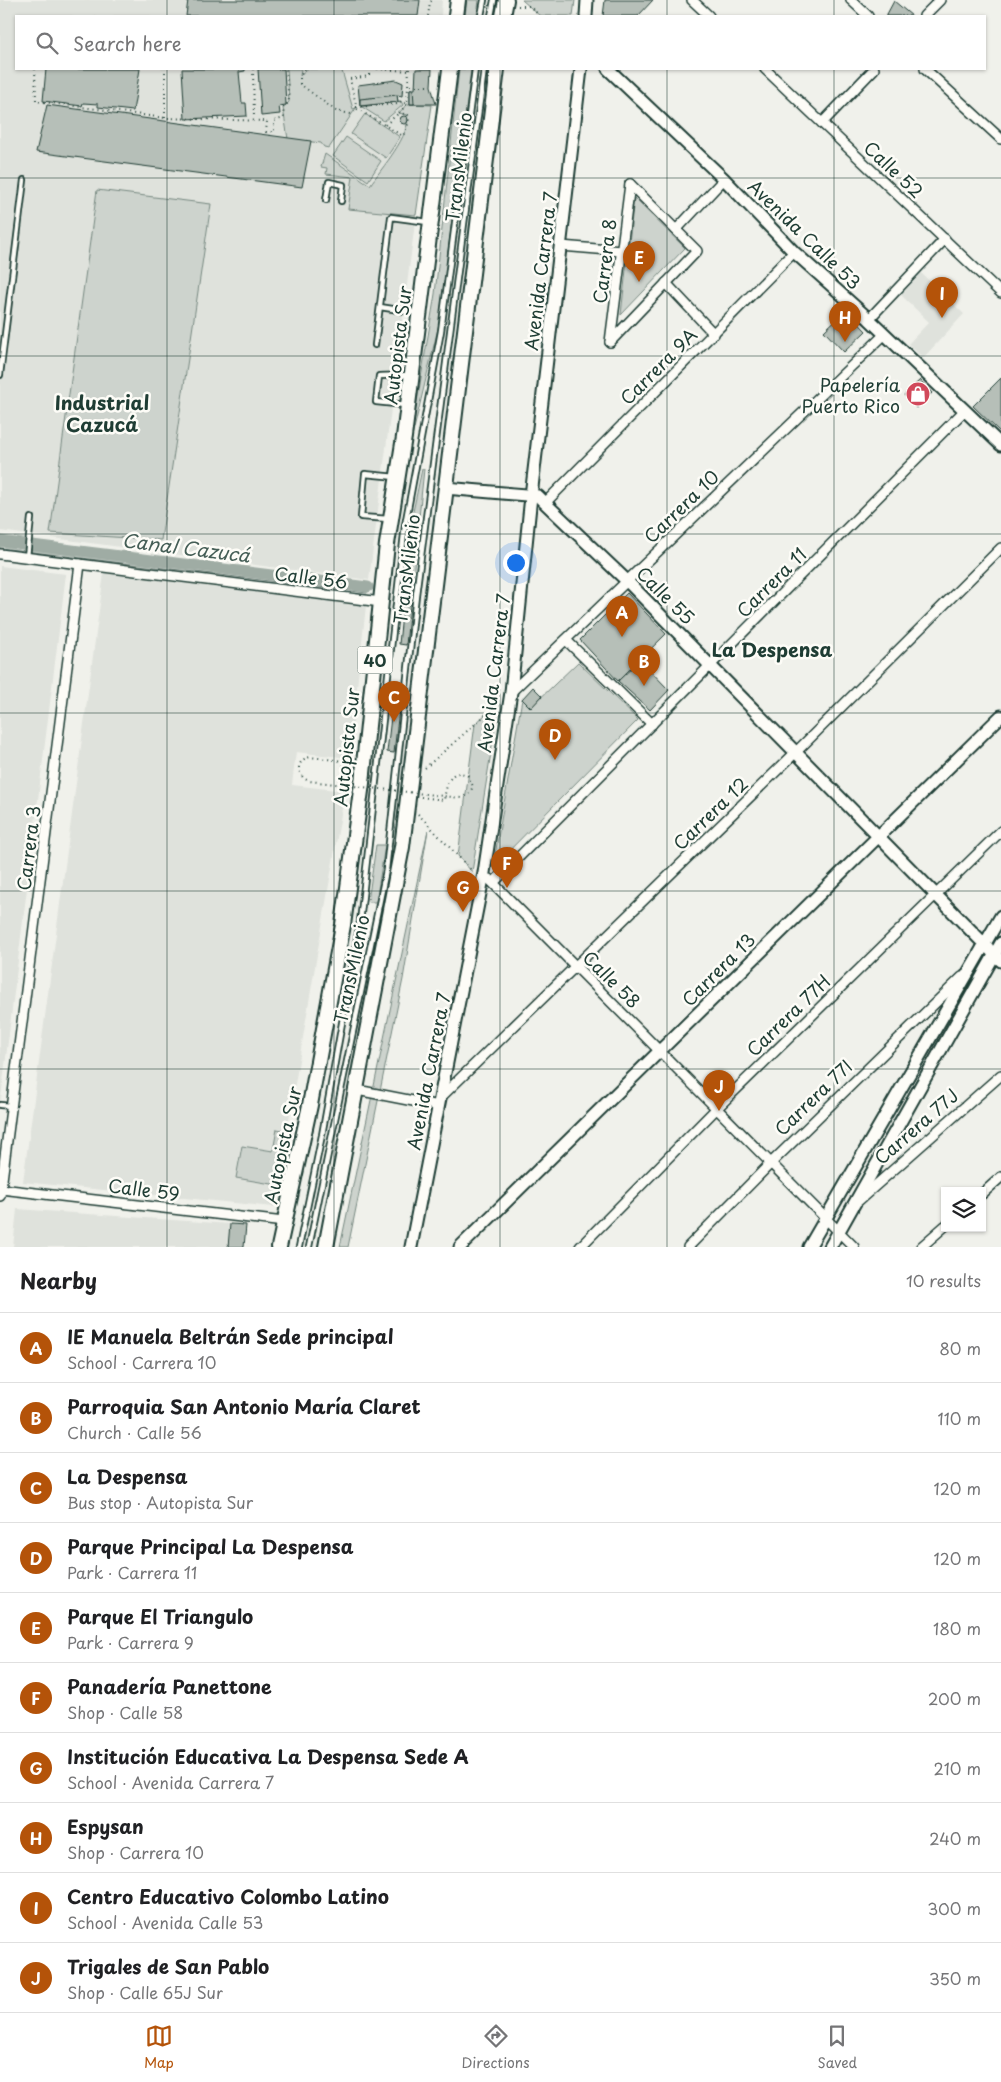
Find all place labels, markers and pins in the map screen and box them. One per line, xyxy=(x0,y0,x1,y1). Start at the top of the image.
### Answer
pin: E xyxy=(623,241,655,282)
pin: I xyxy=(926,277,958,318)
pin: H xyxy=(829,301,861,342)
place label: Papelería Puerto Rico xyxy=(802,371,901,419)
shop icon: Papelería Puerto Rico xyxy=(905,381,931,407)
pin: A xyxy=(606,596,638,637)
pin: B xyxy=(628,645,660,686)
pin: C xyxy=(378,681,410,722)
pin: D xyxy=(539,719,571,760)
pin: F xyxy=(491,847,523,888)
pin: G xyxy=(447,871,479,912)
pin: J xyxy=(703,1070,735,1111)

